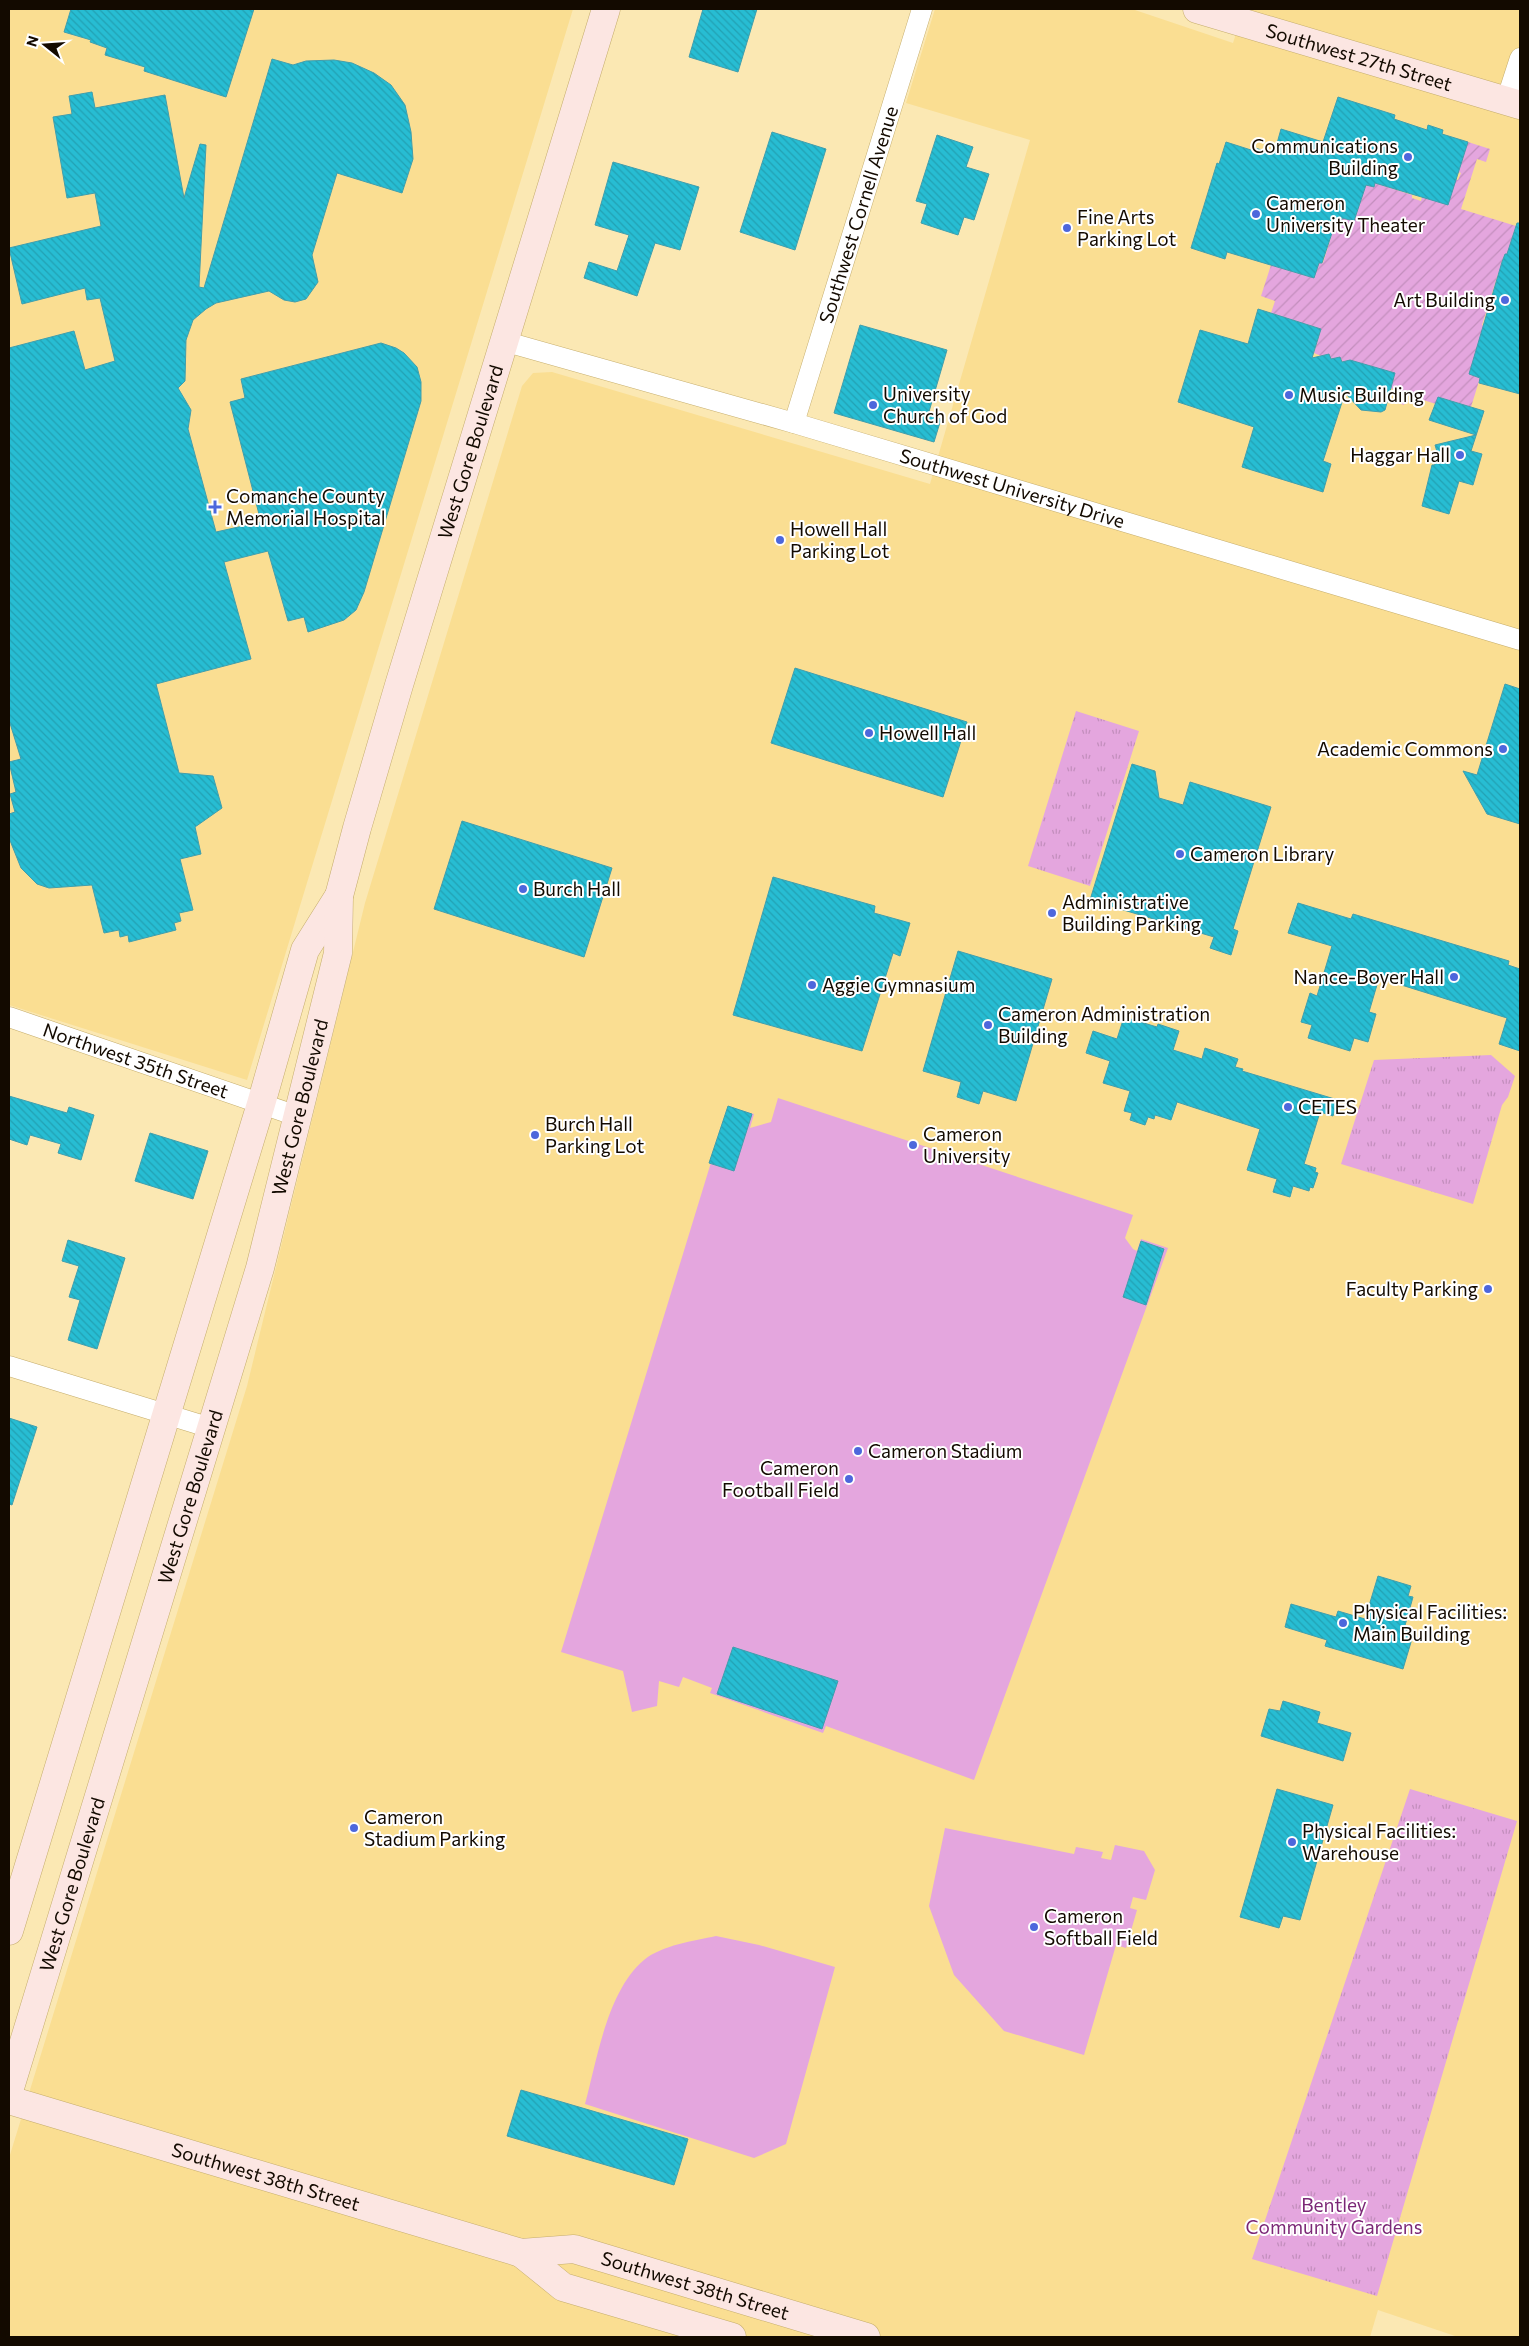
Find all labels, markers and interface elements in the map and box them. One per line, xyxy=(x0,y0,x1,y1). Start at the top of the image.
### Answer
street label: Southwest 27th Street xyxy=(1263,18,1455,95)
north arrow xyxy=(20,20,70,70)
text: N xyxy=(22,34,42,49)
street label: Southwest Cornell Avenue xyxy=(814,103,902,326)
place label: Communications Building xyxy=(1251,134,1398,179)
marker: Communications Building xyxy=(1402,151,1414,163)
place label: Cameron University Theater xyxy=(1266,191,1426,236)
place label: Fine Arts Parking Lot xyxy=(1077,205,1177,250)
marker: Cameron University Theater xyxy=(1250,208,1262,220)
marker: Fine Arts Parking Lot xyxy=(1061,222,1073,234)
place label: Art Building xyxy=(1393,288,1495,311)
marker: Art Building xyxy=(1499,294,1511,306)
street label: West Gore Boulevard xyxy=(432,362,507,542)
place label: University Church of God xyxy=(883,382,1007,427)
place label: Music Building xyxy=(1299,383,1424,406)
marker: Music Building xyxy=(1283,389,1295,401)
marker: University Church of God xyxy=(867,399,879,411)
street label: Southwest University Drive xyxy=(897,443,1128,532)
place label: Haggar Hall xyxy=(1350,443,1450,466)
marker: Haggar Hall xyxy=(1454,449,1466,461)
place label: Comanche County Memorial Hospital xyxy=(226,484,386,529)
marker: Comanche County Memorial Hospital xyxy=(208,500,222,514)
place label: Howell Hall Parking Lot xyxy=(790,517,890,562)
marker: Howell Hall Parking Lot xyxy=(774,534,786,546)
place label: Howell Hall xyxy=(879,721,976,744)
marker: Howell Hall xyxy=(863,727,875,739)
place label: Academic Commons xyxy=(1317,737,1493,760)
marker: Academic Commons xyxy=(1497,743,1509,755)
place label: Cameron Library xyxy=(1190,842,1335,865)
marker: Cameron Library xyxy=(1174,848,1186,860)
place label: Burch Hall xyxy=(533,877,621,900)
marker: Burch Hall xyxy=(517,883,529,895)
place label: Administrative Building Parking xyxy=(1062,890,1201,935)
marker: Administrative Building Parking xyxy=(1046,907,1058,919)
place label: Nance-Boyer Hall xyxy=(1294,965,1444,988)
marker: Nance-Boyer Hall xyxy=(1448,971,1460,983)
place label: Aggie Gymnasium xyxy=(822,973,975,996)
marker: Aggie Gymnasium xyxy=(806,979,818,991)
place label: Cameron Administration Building xyxy=(998,1002,1210,1047)
street label: West Gore Boulevard xyxy=(266,1017,332,1198)
street label: Northwest 35th Street xyxy=(40,1018,232,1103)
marker: Cameron Administration Building xyxy=(982,1019,994,1031)
place label: CETES xyxy=(1298,1095,1357,1118)
marker: CETES xyxy=(1282,1101,1294,1113)
place label: Burch Hall Parking Lot xyxy=(545,1112,645,1157)
place label: Cameron University xyxy=(923,1122,1011,1167)
marker: Burch Hall Parking Lot xyxy=(529,1129,541,1141)
marker: Cameron University xyxy=(907,1139,919,1151)
place label: Faculty Parking xyxy=(1346,1277,1478,1300)
marker: Faculty Parking xyxy=(1482,1283,1494,1295)
street label: West Gore Boulevard xyxy=(152,1407,227,1587)
place label: Cameron Stadium xyxy=(868,1439,1022,1462)
marker: Cameron Stadium xyxy=(852,1445,864,1457)
place label: Cameron Football Field xyxy=(722,1456,839,1501)
marker: Cameron Football Field xyxy=(843,1473,855,1485)
place label: Physical Facilities: Main Building xyxy=(1353,1600,1507,1645)
marker: Physical Facilities: Main Building xyxy=(1337,1617,1349,1629)
street label: West Gore Boulevard xyxy=(34,1794,109,1974)
place label: Cameron Stadium Parking xyxy=(364,1805,505,1850)
place label: Physical Facilities: Warehouse xyxy=(1302,1819,1456,1864)
marker: Cameron Stadium Parking xyxy=(348,1822,360,1834)
marker: Physical Facilities: Warehouse xyxy=(1286,1836,1298,1848)
place label: Cameron Softball Field xyxy=(1044,1904,1158,1949)
marker: Cameron Softball Field xyxy=(1028,1921,1040,1933)
street label: Southwest 38th Street xyxy=(169,2137,363,2215)
park label: Bentley Community Gardens xyxy=(1246,2193,1422,2238)
street label: Southwest 38th Street xyxy=(599,2246,792,2324)

